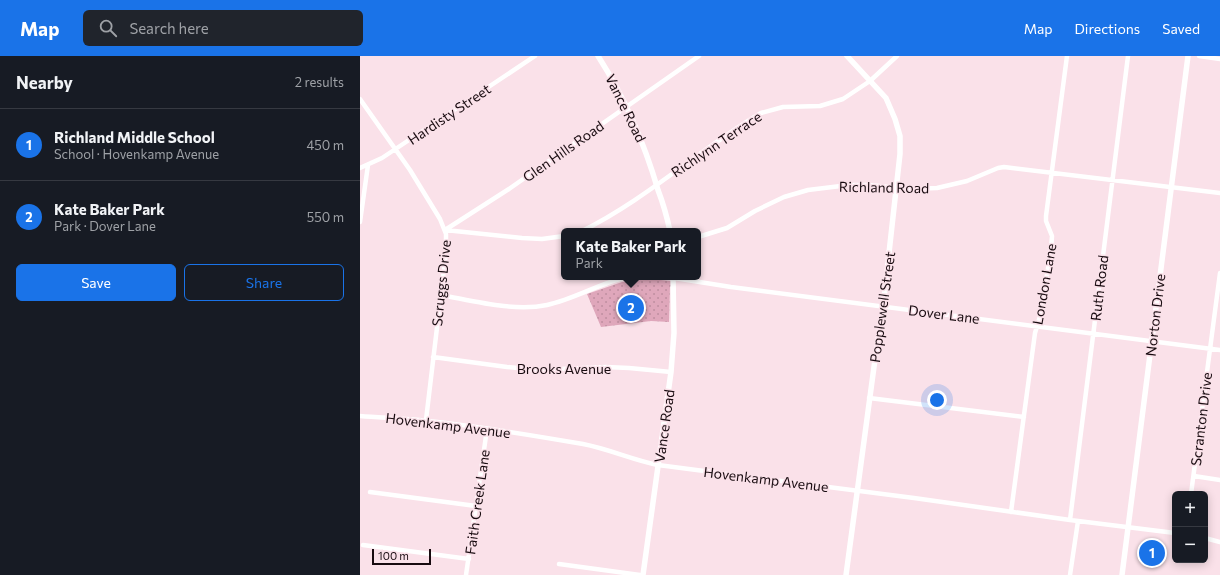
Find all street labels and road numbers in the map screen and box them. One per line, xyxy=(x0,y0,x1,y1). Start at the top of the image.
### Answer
street label: Vance Road xyxy=(602,71,650,145)
street label: Hardisty Street xyxy=(404,80,494,148)
street label: Richlynn Terrace xyxy=(668,107,764,181)
street label: Glen Hills Road xyxy=(519,117,607,185)
street label: Richland Road xyxy=(839,178,929,196)
street label: Scruggs Drive xyxy=(428,239,454,327)
street label: London Lane xyxy=(1028,242,1060,326)
street label: Popplewell Street xyxy=(866,250,898,364)
street label: Ruth Road xyxy=(1087,254,1111,322)
street label: Norton Drive xyxy=(1142,273,1168,357)
street label: Dover Lane xyxy=(907,301,981,327)
street label: Brooks Avenue xyxy=(517,360,611,377)
street label: Scranton Drive xyxy=(1187,371,1215,467)
street label: Vance Road xyxy=(650,388,678,464)
street label: Hovenkamp Avenue xyxy=(385,409,511,441)
street label: Faith Creek Lane xyxy=(461,448,493,556)
street label: Hovenkamp Avenue xyxy=(703,463,829,495)

